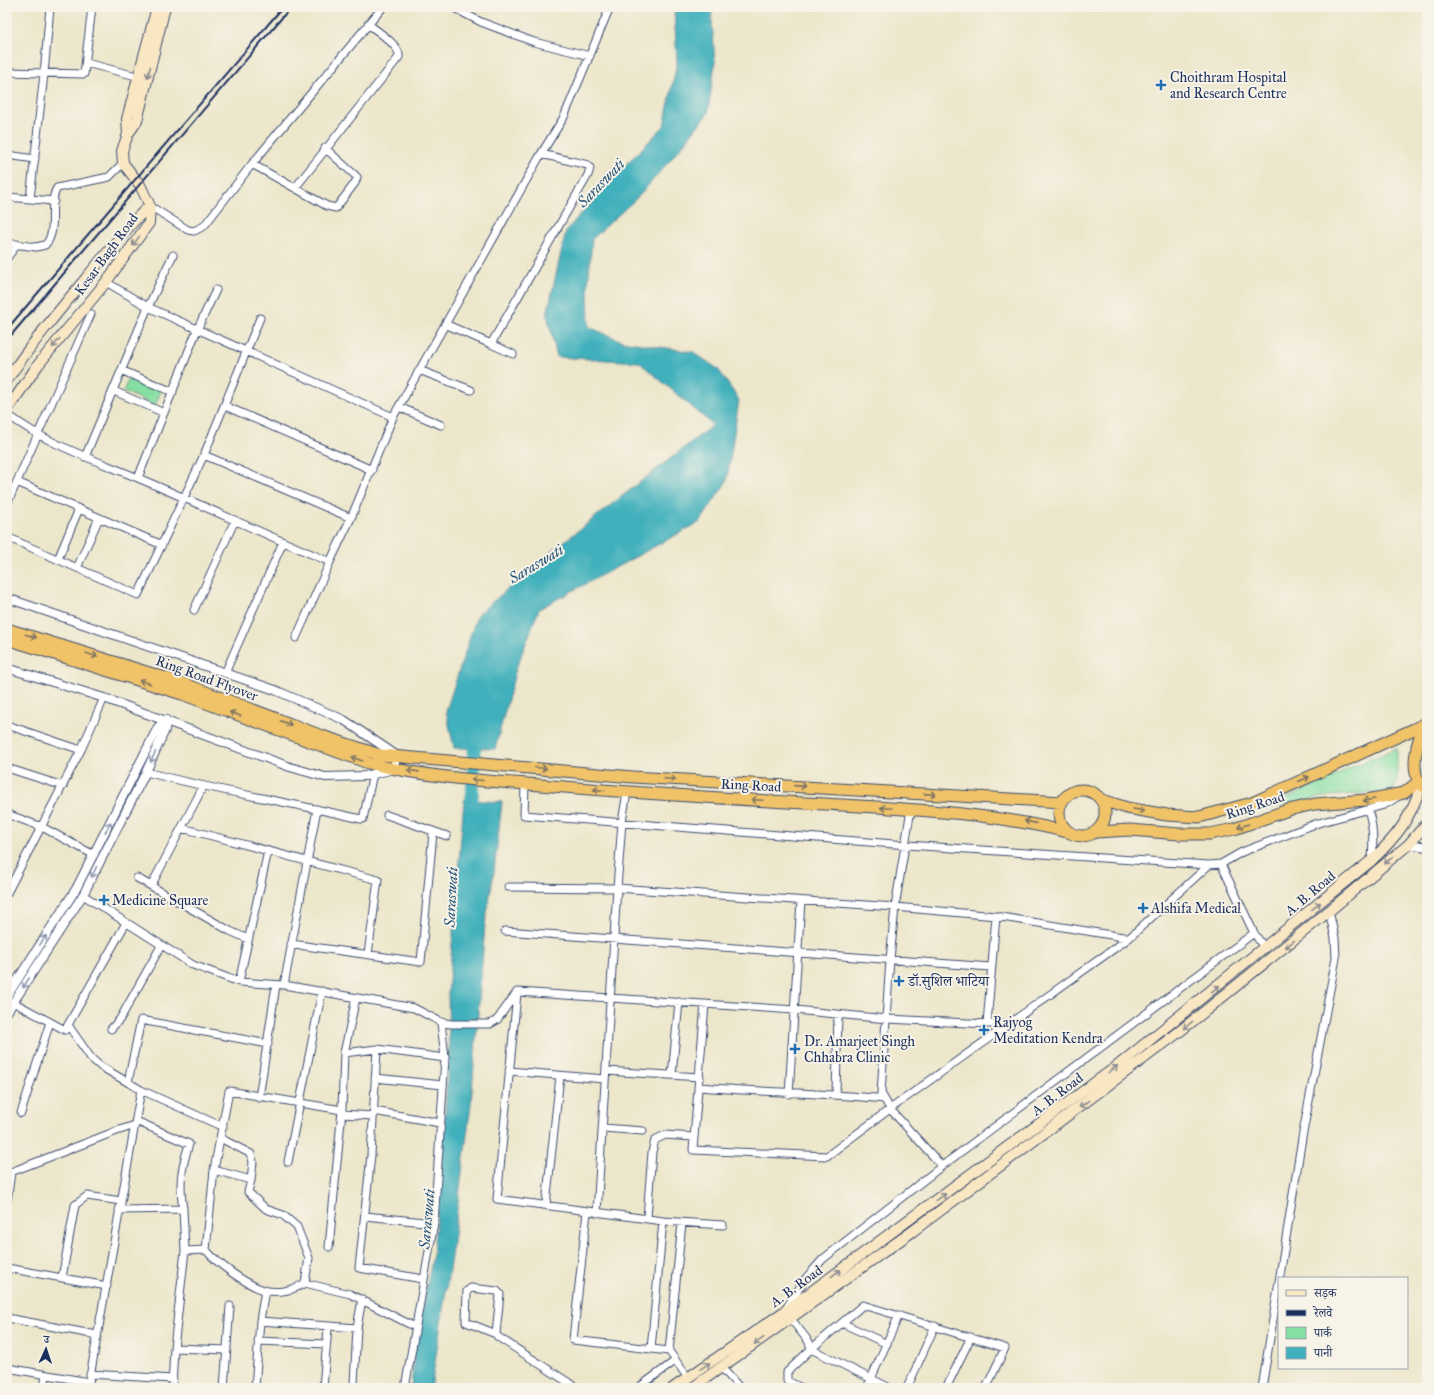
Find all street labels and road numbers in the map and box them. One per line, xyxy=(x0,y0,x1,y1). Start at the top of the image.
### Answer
street label: Kesar Bagh Road xyxy=(71,210,142,299)
street label: Ring Road Flyover xyxy=(153,652,261,705)
street label: Ring Road xyxy=(720,775,782,796)
street label: Ring Road xyxy=(1224,788,1287,823)
street label: A. B. Road xyxy=(1281,867,1339,920)
street label: A. B. Road xyxy=(1027,1069,1086,1120)
street label: A. B. Road xyxy=(766,1262,826,1312)

